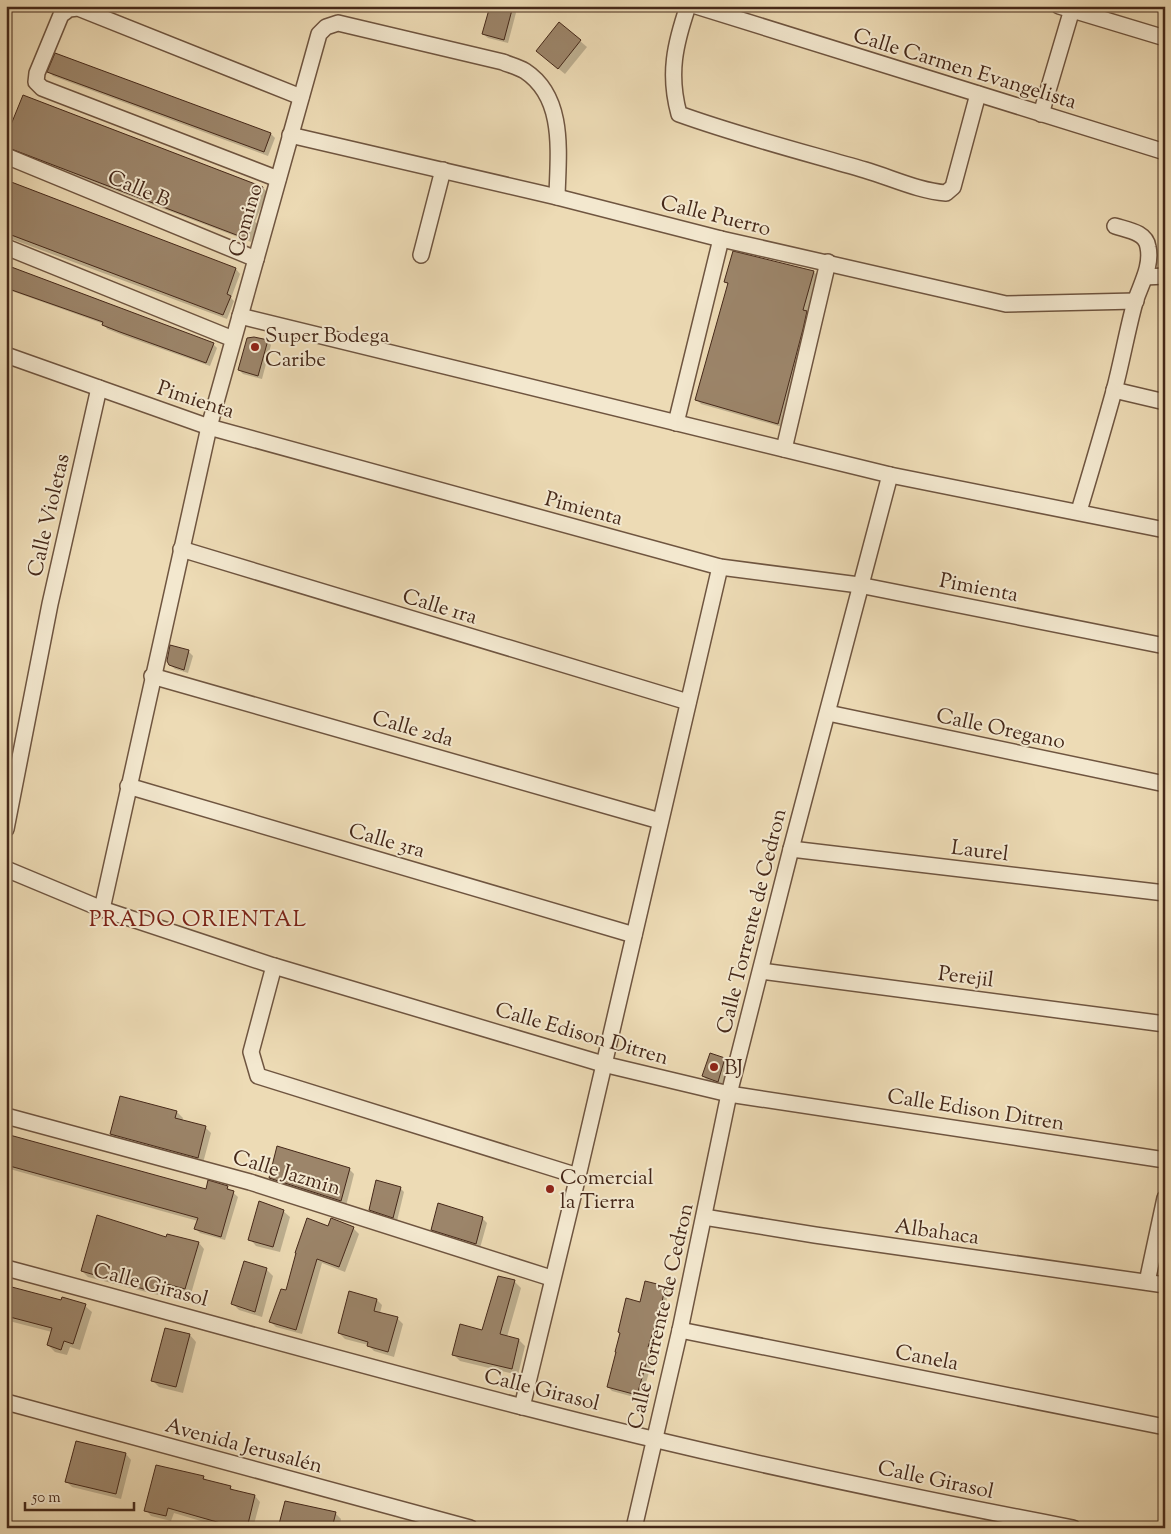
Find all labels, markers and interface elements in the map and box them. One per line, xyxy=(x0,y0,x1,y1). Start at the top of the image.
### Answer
street label: Calle Carmen Evangelista xyxy=(849,22,1080,118)
street label: Calle B xyxy=(102,163,174,216)
street label: Comino xyxy=(222,180,272,261)
street label: Calle Puerro xyxy=(657,189,774,245)
place label: Super Bodega Caribe xyxy=(265,322,390,376)
marker: Super Bodega Caribe xyxy=(249,341,261,353)
street label: Pimienta xyxy=(153,374,238,428)
street label: Calle Violetas xyxy=(21,451,79,580)
street label: Pimienta xyxy=(541,485,626,535)
street label: Pimienta xyxy=(937,567,1021,611)
street label: Calle 1ra xyxy=(398,582,481,634)
street label: Calle Oregano xyxy=(933,702,1068,758)
street label: Calle 2da xyxy=(368,704,457,756)
street label: Calle Torrente de Cedron xyxy=(710,806,795,1037)
street label: Calle 3ra xyxy=(345,817,428,867)
street label: Laurel xyxy=(949,834,1010,870)
district label: PRADO ORIENTAL xyxy=(89,905,307,937)
street label: Perejil xyxy=(936,960,995,996)
street label: Calle Edison Ditren xyxy=(491,996,672,1074)
place label: BJ xyxy=(724,1054,743,1084)
marker: BJ xyxy=(708,1061,720,1073)
street label: Calle Edison Ditren xyxy=(885,1082,1066,1140)
street label: Calle Jazmin xyxy=(229,1143,344,1205)
place label: Comercial la Tierra xyxy=(560,1164,654,1218)
marker: Comercial la Tierra xyxy=(544,1183,556,1195)
street label: Calle Torrente de Cedron xyxy=(621,1200,703,1432)
street label: Albahaca xyxy=(892,1212,981,1254)
street label: Calle Girasol xyxy=(90,1256,212,1316)
street label: Canela xyxy=(892,1338,961,1380)
street label: Calle Girasol xyxy=(481,1362,603,1420)
street label: Avenida Jerusalén xyxy=(161,1411,326,1482)
street label: Calle Girasol xyxy=(875,1454,997,1508)
scale bar xyxy=(25,1479,134,1511)
text: 50 m xyxy=(31,1488,61,1509)

